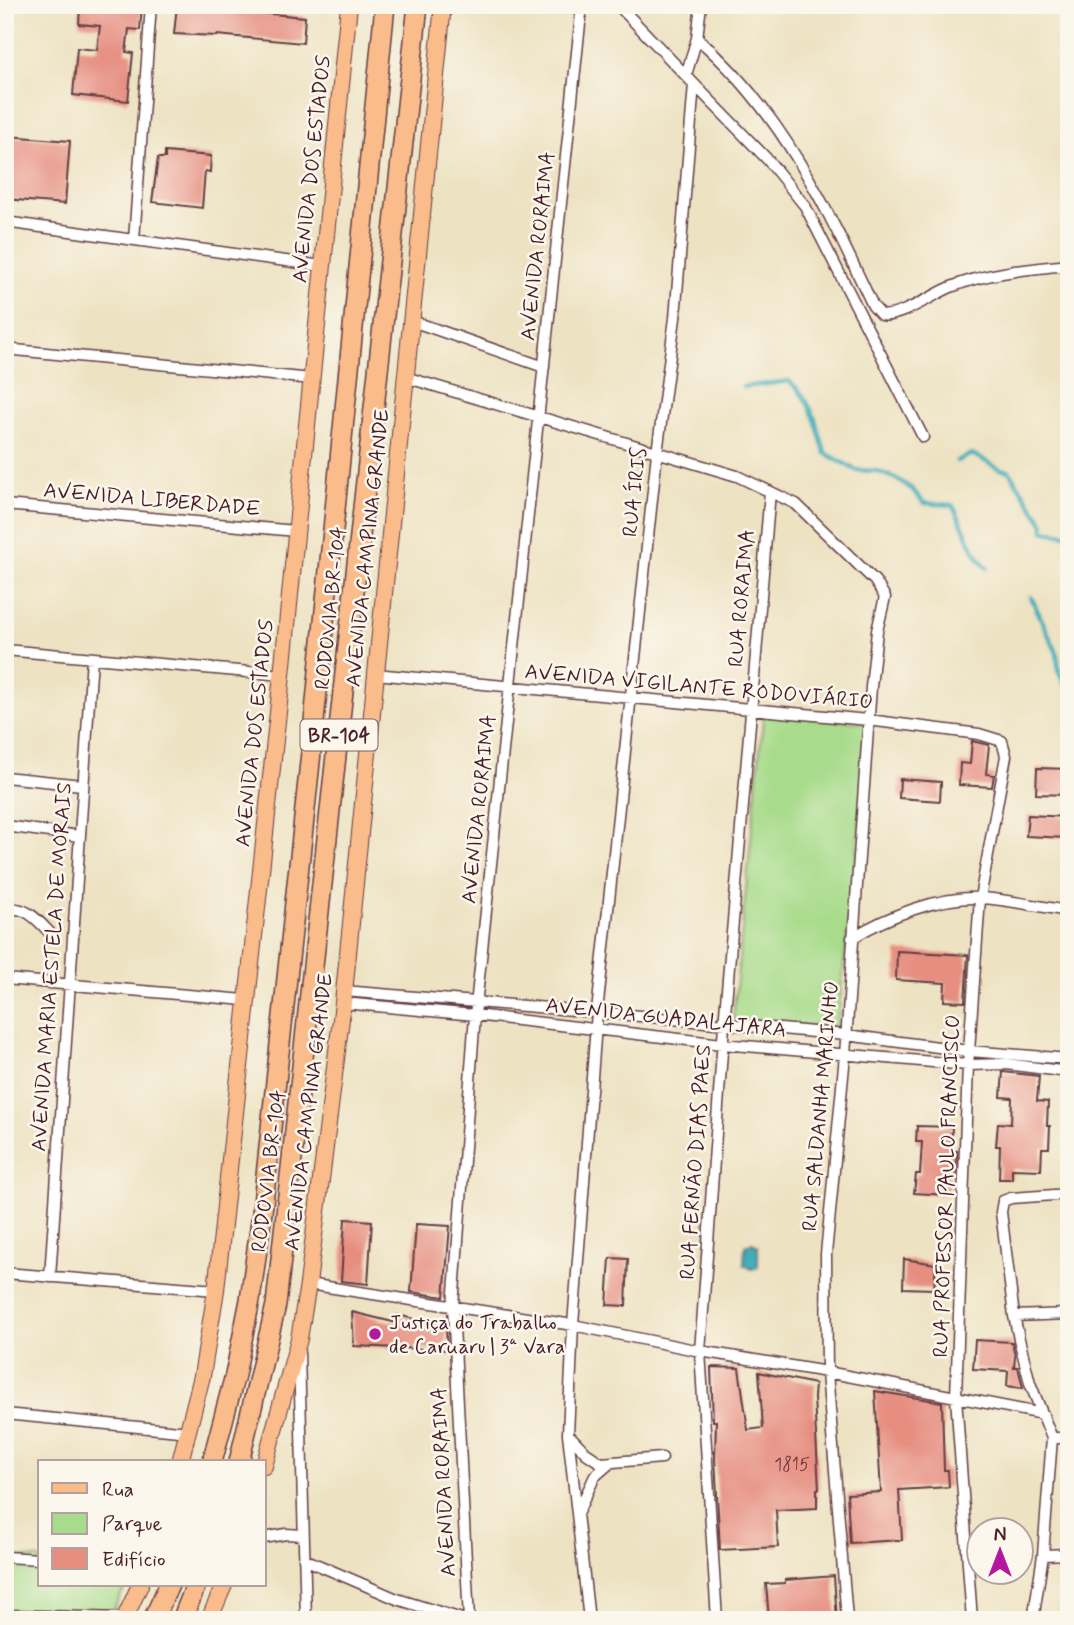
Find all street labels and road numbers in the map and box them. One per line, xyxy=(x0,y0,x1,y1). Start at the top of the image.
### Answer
street label: AVENIDA DOS ESTADOS xyxy=(286,54,338,284)
street label: AVENIDA RORAIMA xyxy=(514,150,562,342)
street label: AVENIDA CAMPINA GRANDE xyxy=(339,408,397,688)
street label: RUA ÍRIS xyxy=(616,446,654,538)
street label: AVENIDA LIBERDADE xyxy=(42,477,262,523)
street label: RODOVIA BR-104 xyxy=(309,525,353,691)
street label: RUA RORAIMA xyxy=(722,528,762,668)
street label: AVENIDA DOS ESTADOS xyxy=(229,618,281,848)
street label: AVENIDA VIGILANTE RODOVIÁRIO xyxy=(524,658,874,716)
street label: AVENIDA RORAIMA xyxy=(455,713,503,905)
road number: BR-104 xyxy=(300,720,378,750)
street label: AVENIDA MARIA ESTELA DE MORAIS xyxy=(25,782,79,1153)
street label: AVENIDA CAMPINA GRANDE xyxy=(278,972,340,1252)
street label: RUA SALDANHA MARINHO xyxy=(796,980,846,1232)
street label: AVENIDA GUADALAJARA xyxy=(544,991,788,1045)
street label: RUA PROFESSOR PAULO FRANCISCO xyxy=(927,1014,967,1358)
street label: RUA FERNÃO DIAS PAES xyxy=(674,1044,718,1281)
street label: RODOVIA BR-104 xyxy=(245,1088,293,1254)
street label: AVENIDA RORAIMA xyxy=(425,1386,463,1578)

